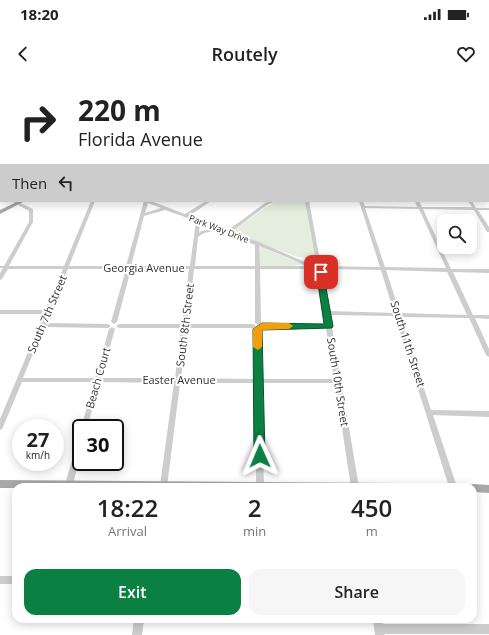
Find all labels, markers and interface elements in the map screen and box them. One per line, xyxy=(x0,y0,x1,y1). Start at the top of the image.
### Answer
text: 18:20 xyxy=(20,4,59,24)
text: Routely xyxy=(211,42,278,66)
icon: back xyxy=(12,43,34,65)
icon: heart xyxy=(455,43,477,65)
text: 220 m xyxy=(78,91,161,129)
icon: right xyxy=(12,96,64,148)
text: Florida Avenue xyxy=(78,127,203,151)
icon: left xyxy=(55,172,77,194)
text: Then xyxy=(12,173,47,193)
street label: Park Way Drive xyxy=(187,211,251,246)
map controls xyxy=(437,214,477,254)
button: search xyxy=(437,214,477,254)
pin xyxy=(304,255,338,289)
street label: Georgia Avenue xyxy=(103,260,185,275)
icon: arrive xyxy=(310,261,332,283)
street label: South 7th Street xyxy=(23,272,70,355)
street label: South 8th Street xyxy=(172,283,197,367)
street label: South 11th Street xyxy=(387,299,429,389)
street label: South 10th Street xyxy=(324,336,353,427)
street label: Beach Court xyxy=(82,345,113,410)
street label: Easter Avenue xyxy=(142,372,216,387)
speed limit sign: 30 xyxy=(72,419,124,471)
text: 27 xyxy=(27,426,49,453)
position arrow xyxy=(239,435,281,477)
text: km/h xyxy=(26,448,50,462)
text: 18:22 xyxy=(97,491,158,524)
text: 2 xyxy=(248,491,262,524)
text: 450 xyxy=(351,491,392,524)
text: Arrival xyxy=(108,522,147,540)
text: min xyxy=(243,522,266,540)
text: m xyxy=(366,522,378,540)
button: Exit xyxy=(24,569,241,615)
button: Share xyxy=(249,569,465,615)

